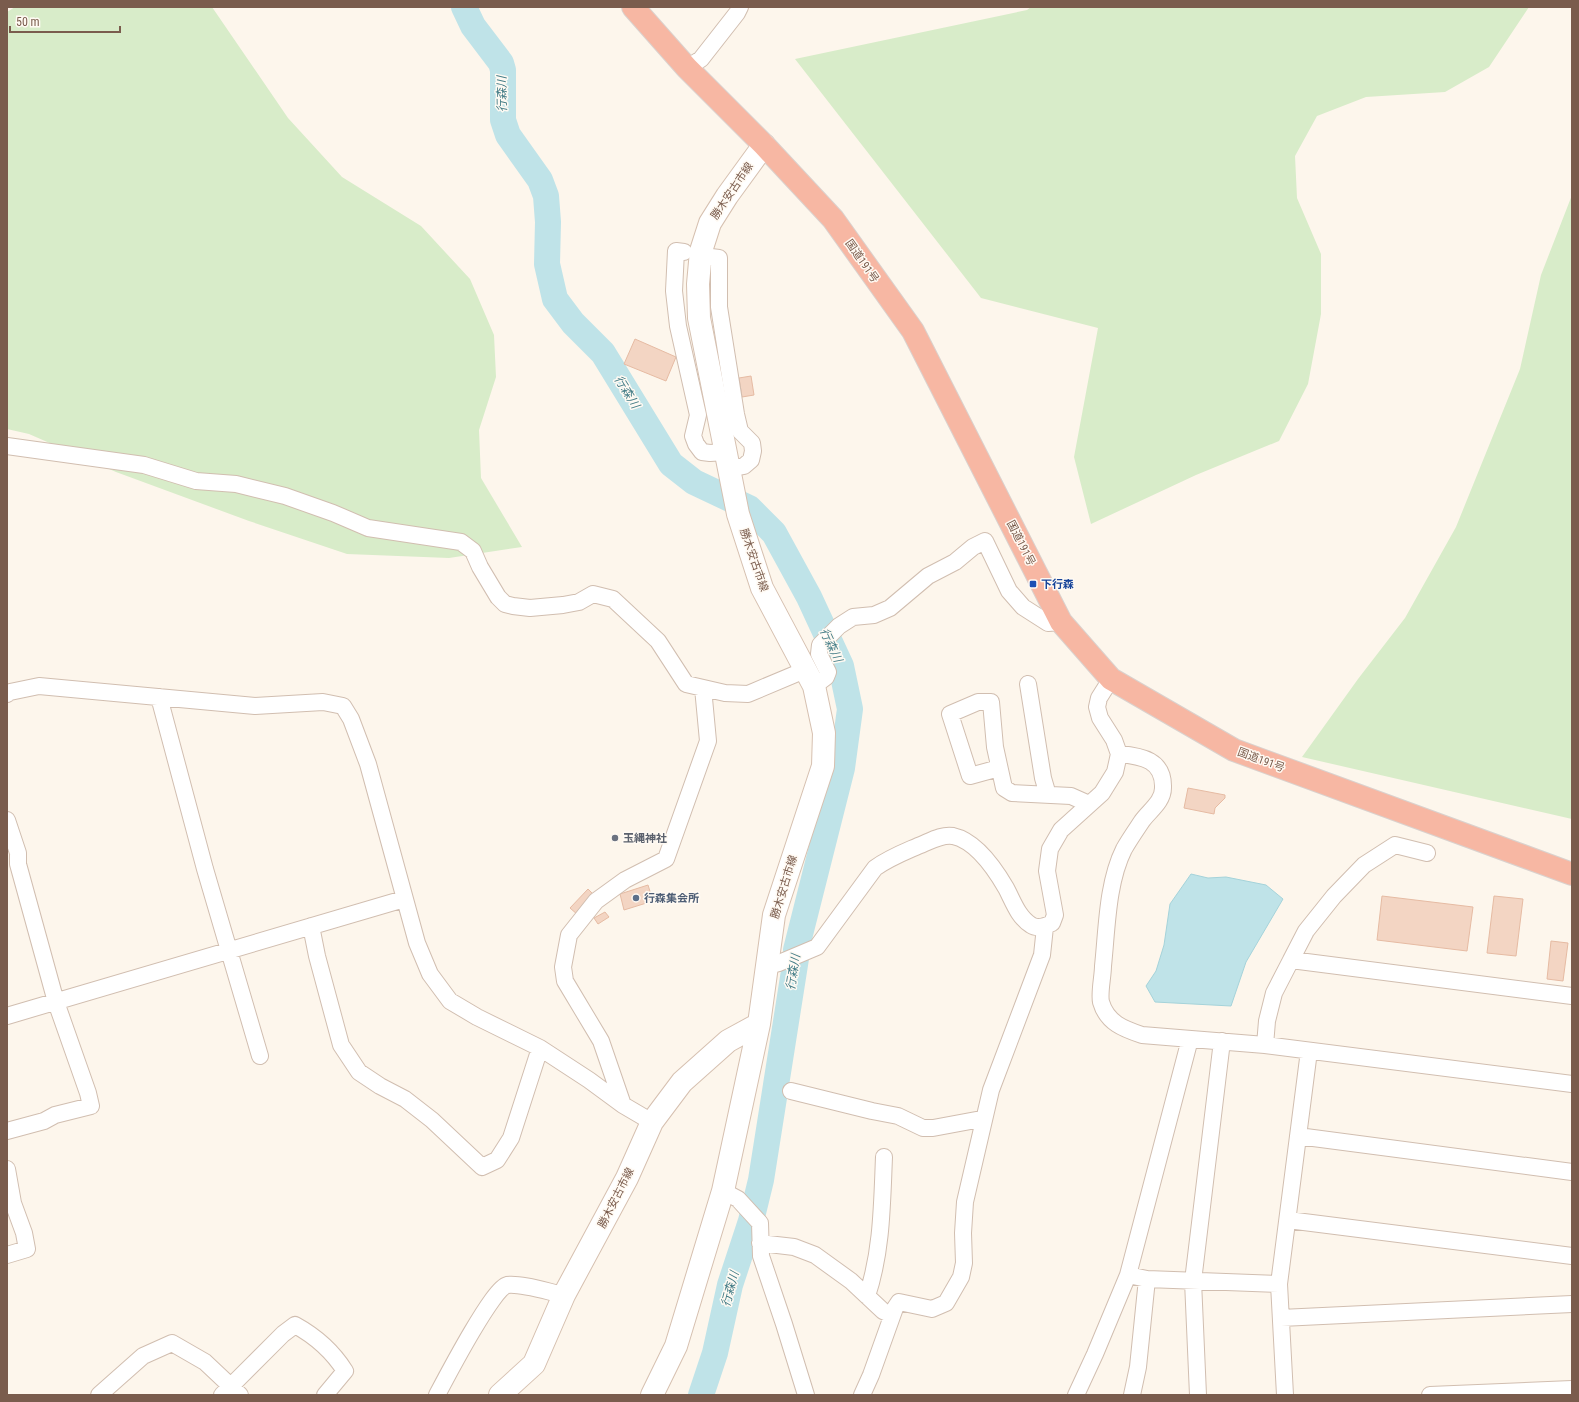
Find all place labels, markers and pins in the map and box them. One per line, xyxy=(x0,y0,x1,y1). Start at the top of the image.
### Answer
place label: 下行森 xyxy=(1041,578,1074,591)
marker: 下行森 xyxy=(1028,579,1038,589)
place label: 玉縄神社 xyxy=(623,832,667,845)
marker: 玉縄神社 xyxy=(610,833,620,843)
place label: 行森集会所 xyxy=(644,892,699,905)
marker: 行森集会所 xyxy=(631,893,641,903)

